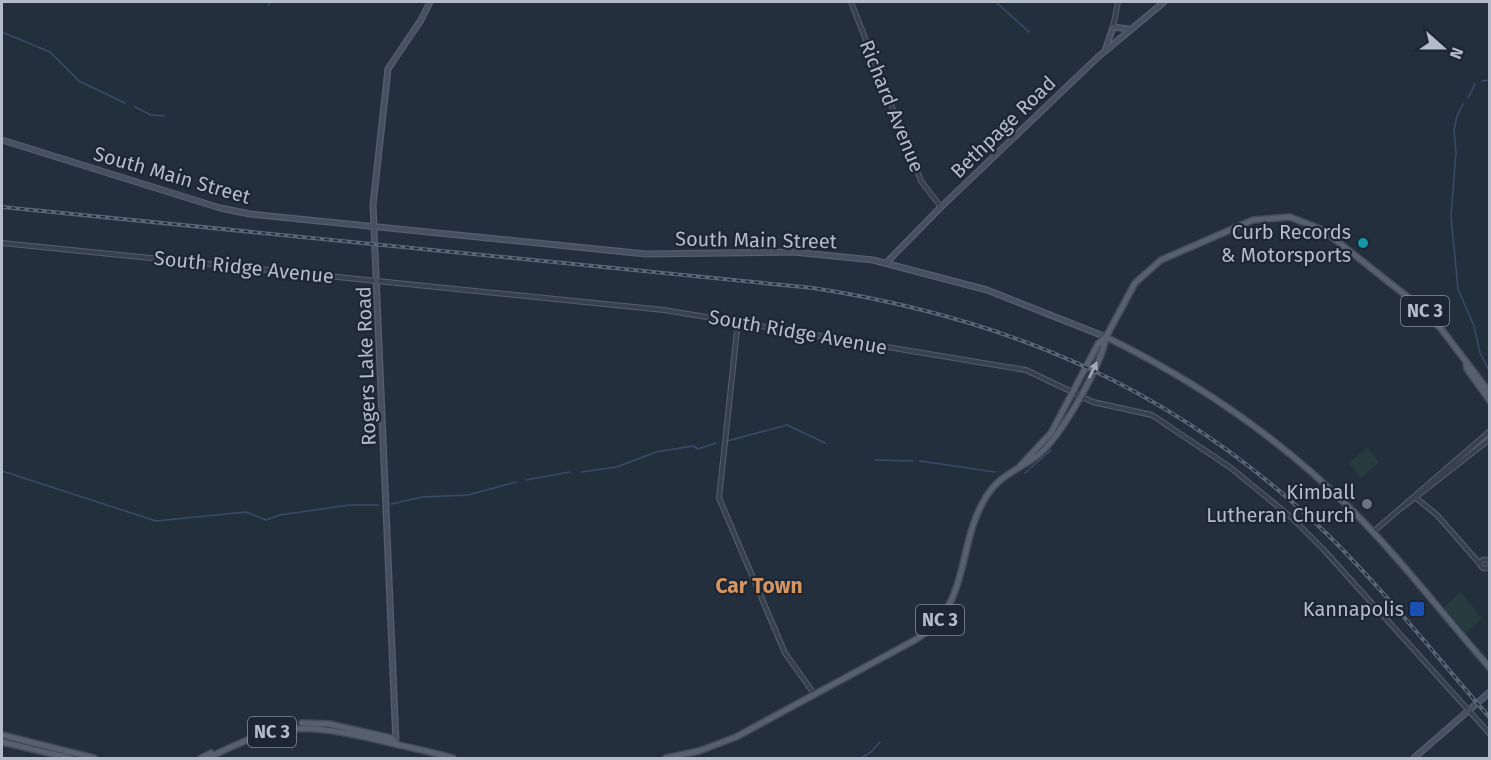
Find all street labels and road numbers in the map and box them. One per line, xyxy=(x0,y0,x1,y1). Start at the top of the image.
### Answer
street label: Richard Avenue xyxy=(855,36,929,176)
street label: Bethpage Road xyxy=(945,71,1061,183)
street label: South Main Street xyxy=(91,141,254,209)
street label: South Main Street xyxy=(675,227,838,253)
street label: South Ridge Avenue xyxy=(153,246,335,288)
street label: Rogers Lake Road xyxy=(351,286,381,446)
road number: NC 3 xyxy=(1401,296,1449,326)
street label: South Ridge Avenue xyxy=(707,304,889,360)
road number: NC 3 xyxy=(916,605,964,635)
road number: NC 3 xyxy=(248,717,296,747)

